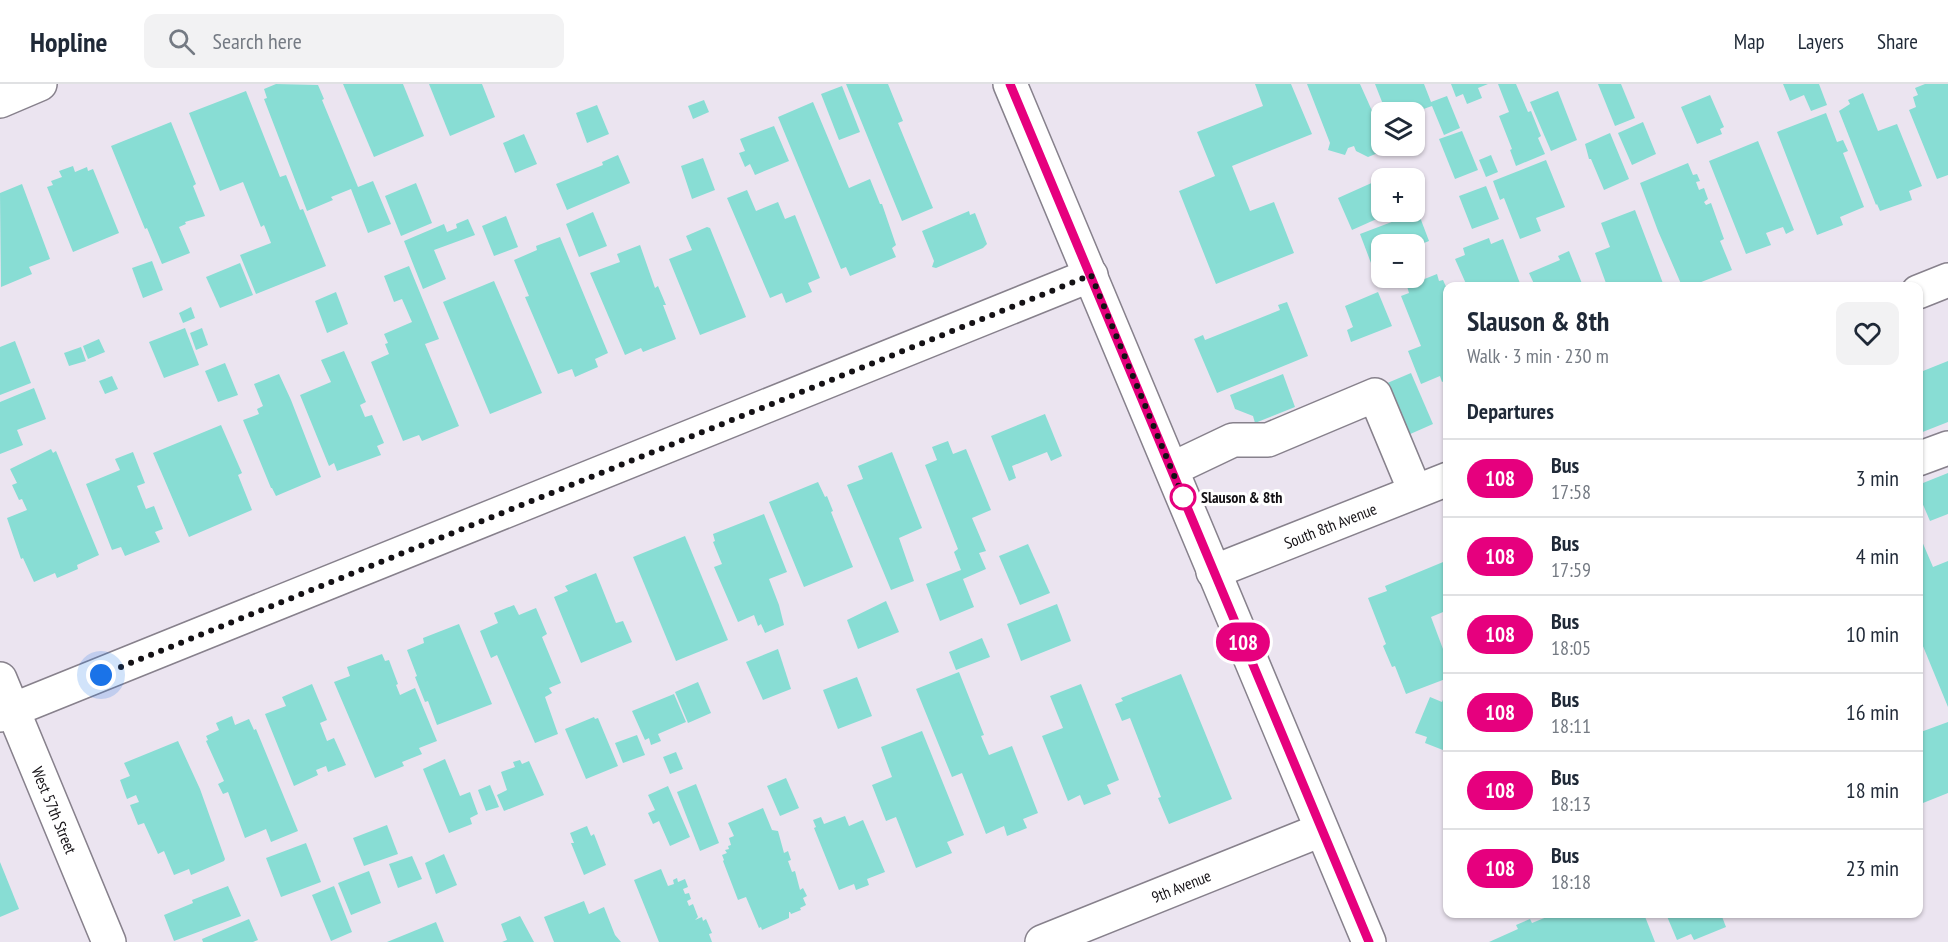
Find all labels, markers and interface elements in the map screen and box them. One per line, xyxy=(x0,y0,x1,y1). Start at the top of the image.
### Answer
search box xyxy=(144,14,564,68)
text: Hopline xyxy=(30,23,108,60)
icon: search xyxy=(165,25,198,58)
text: Search here xyxy=(213,27,302,55)
text: Map xyxy=(1734,28,1765,55)
text: Layers xyxy=(1798,28,1844,55)
text: Share xyxy=(1877,28,1918,55)
map controls xyxy=(1371,102,1425,288)
button: layers xyxy=(1371,102,1425,156)
button: + xyxy=(1371,168,1425,222)
button: − xyxy=(1371,234,1425,288)
text: Slauson & 8th xyxy=(1467,302,1609,339)
button: heart xyxy=(1836,302,1899,365)
text: Walk · 3 min · 230 m xyxy=(1467,343,1609,369)
text: Departures xyxy=(1467,397,1554,425)
text: Bus xyxy=(1551,451,1579,479)
text: 3 min xyxy=(1856,464,1899,492)
text: 108 xyxy=(1485,465,1515,492)
text: 17:58 xyxy=(1551,479,1591,505)
marker: Slauson & 8th xyxy=(1170,484,1196,510)
place label: Slauson & 8th xyxy=(1201,487,1282,507)
street label: South 8th Avenue xyxy=(1281,498,1379,553)
text: Bus xyxy=(1551,529,1579,557)
text: 4 min xyxy=(1856,542,1899,570)
text: 108 xyxy=(1485,543,1515,570)
text: 17:59 xyxy=(1551,557,1591,583)
text: Bus xyxy=(1551,607,1579,635)
text: 10 min xyxy=(1846,620,1899,648)
text: 108 xyxy=(1485,621,1515,648)
line badge: 108 xyxy=(1208,622,1278,662)
text: 108 xyxy=(1228,629,1258,656)
text: 18:05 xyxy=(1551,635,1591,661)
your location xyxy=(86,660,116,690)
text: Bus xyxy=(1551,685,1579,713)
text: 16 min xyxy=(1846,698,1899,726)
text: 108 xyxy=(1485,699,1515,726)
text: 18:11 xyxy=(1551,713,1591,739)
text: Bus xyxy=(1551,763,1579,791)
street label: West 57th Street xyxy=(27,764,82,857)
text: 18 min xyxy=(1846,776,1899,804)
text: 108 xyxy=(1485,777,1515,804)
text: 18:13 xyxy=(1551,791,1591,817)
text: Bus xyxy=(1551,841,1579,869)
text: 23 min xyxy=(1846,854,1899,882)
text: 108 xyxy=(1485,855,1515,882)
street label: 9th Avenue xyxy=(1149,865,1214,907)
text: 18:18 xyxy=(1551,869,1591,895)

